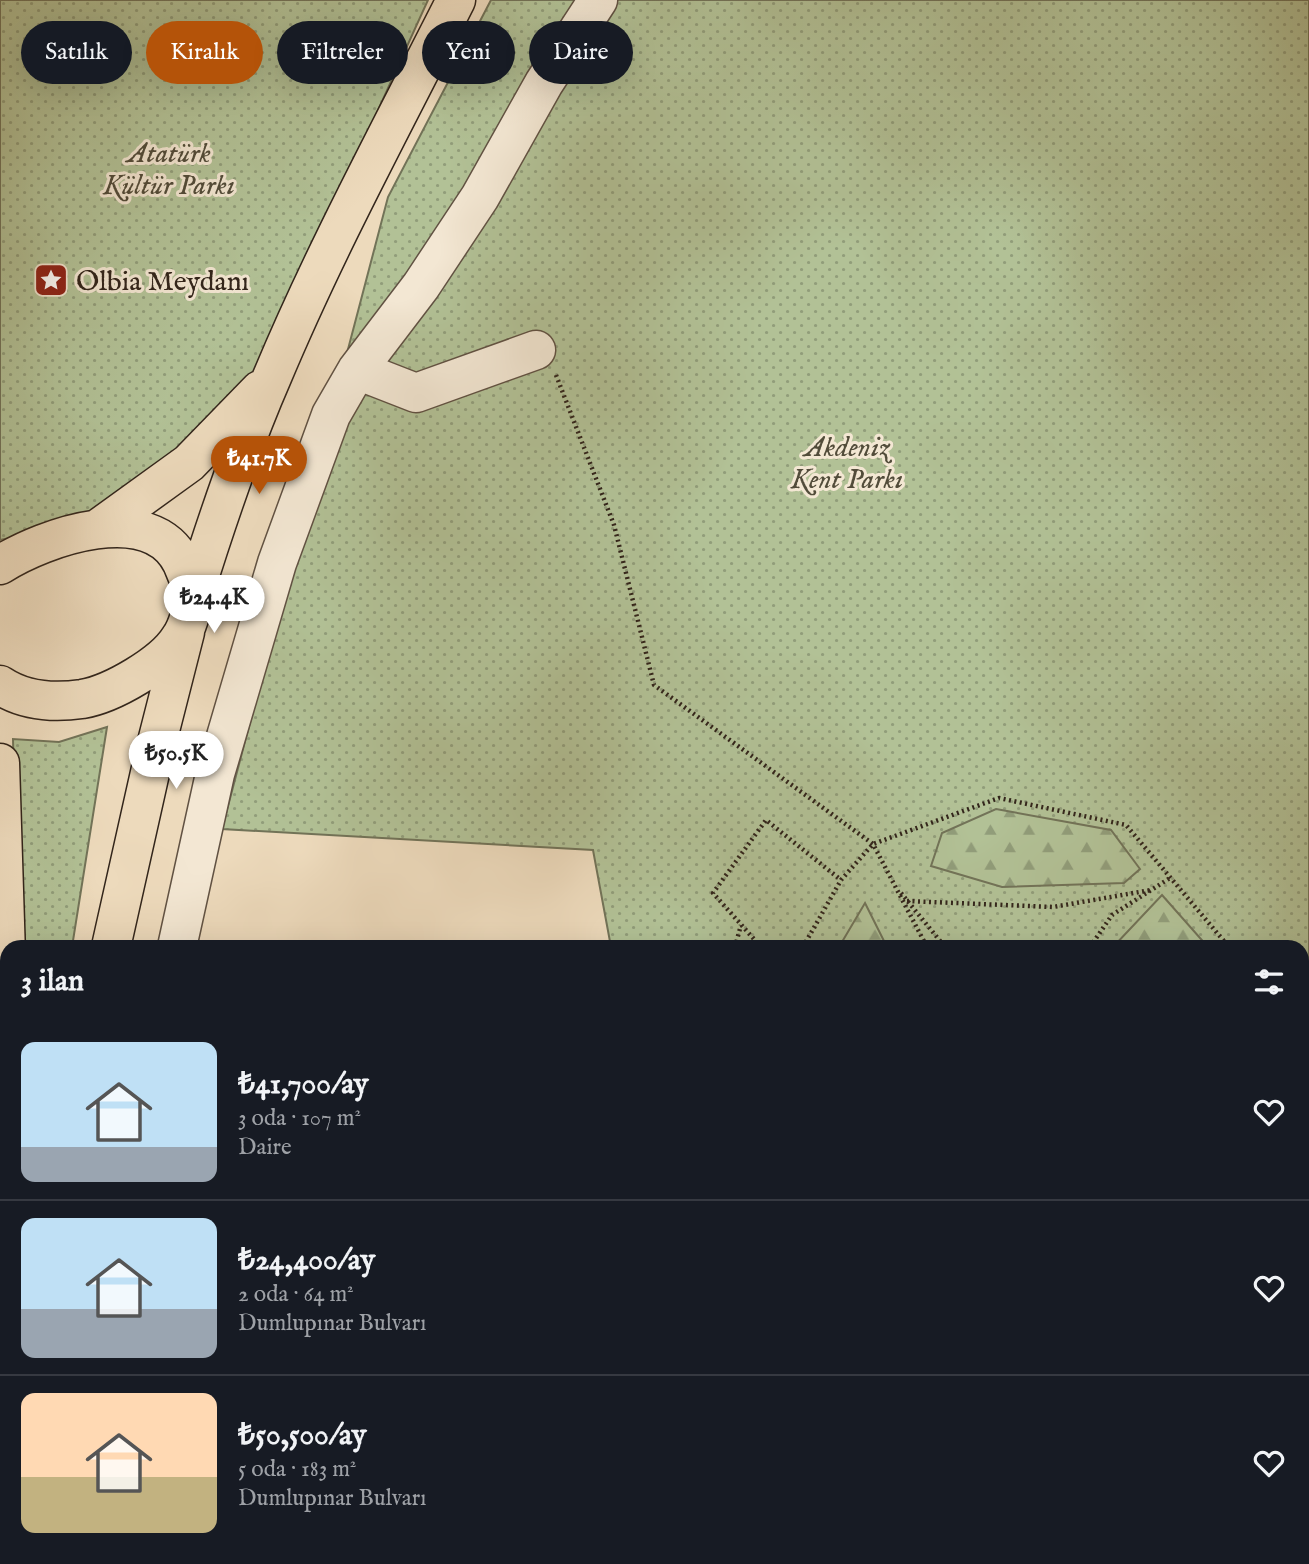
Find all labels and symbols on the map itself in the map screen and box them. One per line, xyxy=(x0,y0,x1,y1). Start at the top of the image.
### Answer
park label: Atatürk Kültür Parkı xyxy=(102,137,235,204)
place icon: Olbia Meydanı xyxy=(32,261,70,299)
place label: Olbia Meydanı xyxy=(76,265,249,300)
park label: Akdeniz Kent Parkı xyxy=(790,431,903,498)
pin: ₺41.7K xyxy=(202,436,316,496)
pin: ₺24.4K xyxy=(157,576,271,635)
pin: ₺50.5K xyxy=(119,732,233,791)

